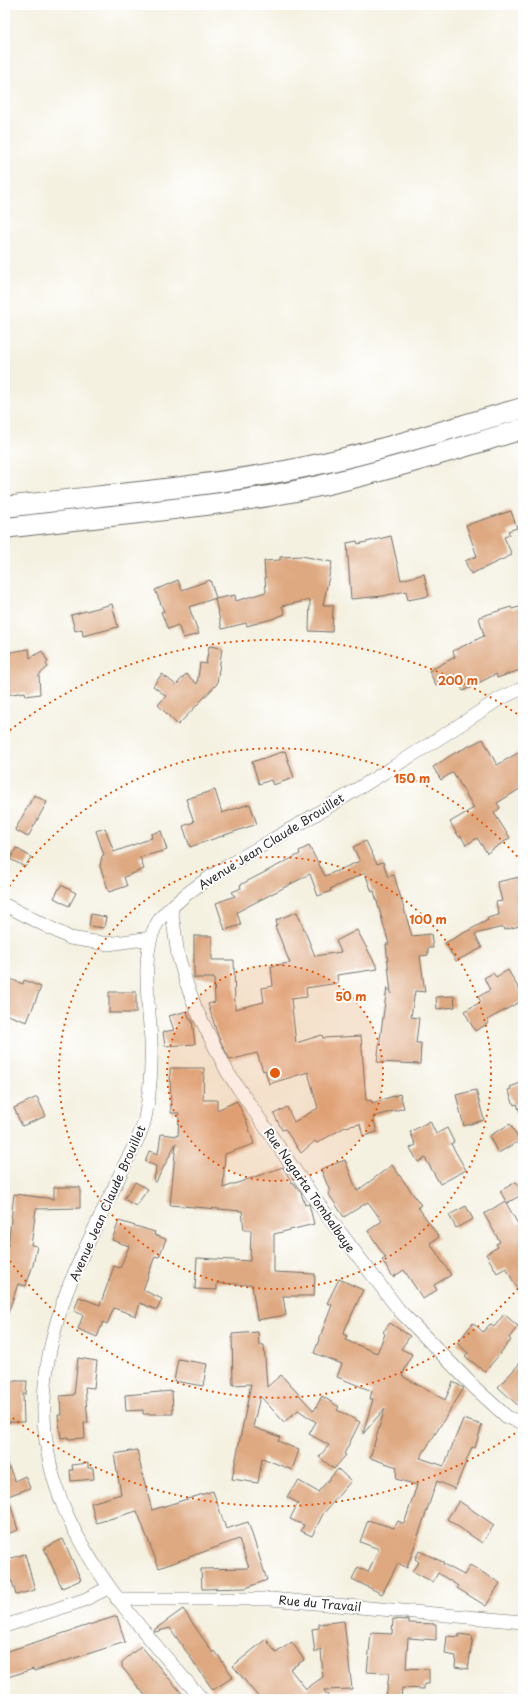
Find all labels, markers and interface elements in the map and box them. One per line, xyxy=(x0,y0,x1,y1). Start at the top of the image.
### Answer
text: 200 m xyxy=(438,671,478,689)
text: 150 m xyxy=(394,769,430,787)
street label: Avenue Jean Claude Brouillet xyxy=(195,789,347,893)
text: 100 m xyxy=(409,910,447,928)
text: 50 m xyxy=(335,987,367,1005)
centre of rings xyxy=(268,1066,282,1080)
street label: Avenue Jean Claude Brouillet xyxy=(64,1122,150,1284)
street label: Rue Nagarta Tombalbaye xyxy=(260,1124,360,1256)
street label: Rue du Travail xyxy=(278,1590,362,1616)

